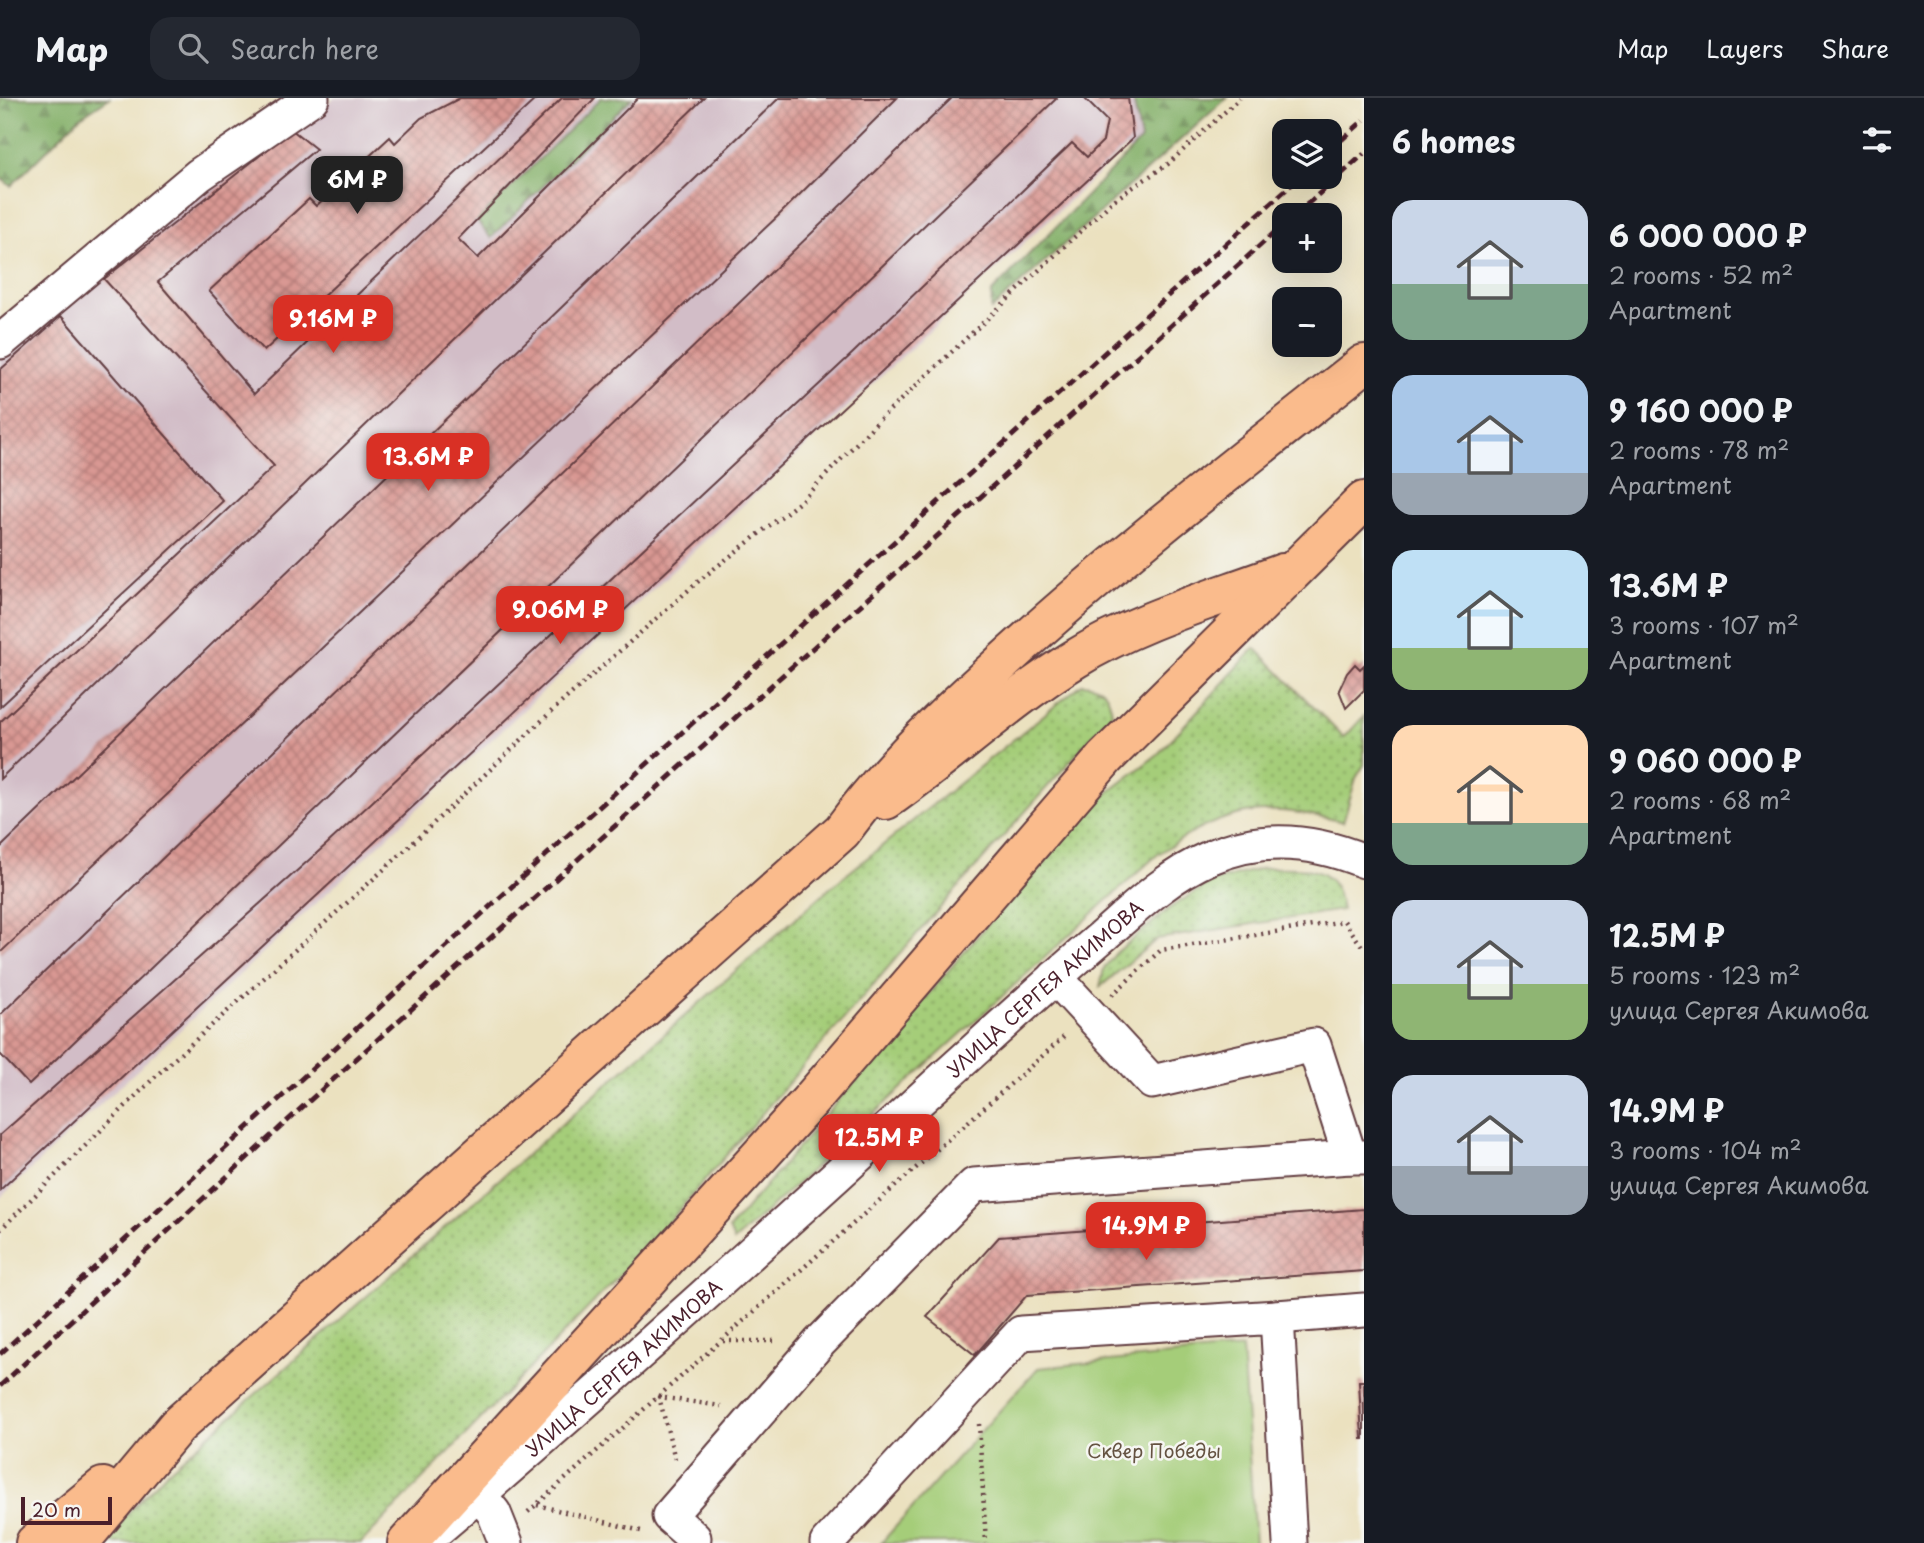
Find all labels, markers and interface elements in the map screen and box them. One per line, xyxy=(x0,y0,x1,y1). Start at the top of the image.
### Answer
search box xyxy=(150,17,640,80)
text: Map xyxy=(35,23,108,73)
icon: search xyxy=(174,29,212,67)
text: Search here xyxy=(230,29,379,68)
text: Map xyxy=(1617,30,1668,66)
text: Layers xyxy=(1706,30,1783,66)
text: Share xyxy=(1821,30,1889,66)
text: 6 homes xyxy=(1392,118,1515,163)
map controls xyxy=(1272,119,1342,357)
button: layers xyxy=(1272,119,1342,189)
icon: filters xyxy=(1858,121,1896,159)
pin: 6M ₽ xyxy=(316,156,398,216)
text: 6M ₽ xyxy=(327,161,387,196)
button: + xyxy=(1272,203,1342,273)
text: 6 000 000 ₽ xyxy=(1609,212,1807,257)
icon: home xyxy=(1448,228,1532,312)
text: 2 rooms · 52 m² xyxy=(1609,257,1793,292)
button: − xyxy=(1272,287,1342,357)
text: Apartment xyxy=(1609,292,1732,327)
pin: 9.16M ₽ xyxy=(268,296,398,355)
text: 9.16M ₽ xyxy=(289,300,377,335)
text: 9 160 000 ₽ xyxy=(1609,387,1793,432)
icon: home xyxy=(1448,403,1532,487)
text: 2 rooms · 78 m² xyxy=(1609,432,1789,467)
pin: 13.6M ₽ xyxy=(363,434,493,493)
text: 13.6M ₽ xyxy=(382,438,474,473)
text: Apartment xyxy=(1609,467,1732,502)
text: 13.6M ₽ xyxy=(1609,562,1728,607)
icon: home xyxy=(1448,578,1532,662)
pin: 9.06M ₽ xyxy=(495,587,625,646)
text: 9.06M ₽ xyxy=(512,591,608,626)
text: 3 rooms · 107 m² xyxy=(1609,607,1799,642)
text: Apartment xyxy=(1609,642,1732,677)
text: 9 060 000 ₽ xyxy=(1609,737,1802,782)
icon: home xyxy=(1448,753,1532,837)
text: 2 rooms · 68 m² xyxy=(1609,782,1791,817)
text: Apartment xyxy=(1609,817,1732,852)
street label: УЛИЦА СЕРГЕЯ АКИМОВА xyxy=(940,893,1149,1083)
text: 12.5M ₽ xyxy=(1609,912,1725,957)
icon: home xyxy=(1448,928,1532,1012)
text: 5 rooms · 123 m² xyxy=(1609,957,1800,992)
text: улица Сергея Акимова xyxy=(1609,992,1868,1027)
text: 14.9M ₽ xyxy=(1609,1087,1724,1132)
icon: home xyxy=(1448,1103,1532,1187)
pin: 12.5M ₽ xyxy=(814,1114,944,1174)
text: 12.5M ₽ xyxy=(835,1119,923,1154)
text: 3 rooms · 104 m² xyxy=(1609,1132,1802,1167)
text: улица Сергея Акимова xyxy=(1609,1167,1868,1202)
pin: 14.9M ₽ xyxy=(1081,1202,1211,1262)
text: 14.9M ₽ xyxy=(1102,1207,1190,1242)
street label: УЛИЦА СЕРГЕЯ АКИМОВА xyxy=(519,1272,728,1462)
park label: Сквер Победы xyxy=(1087,1436,1221,1464)
scale bar xyxy=(21,1494,112,1526)
text: 20 m xyxy=(32,1495,81,1523)

